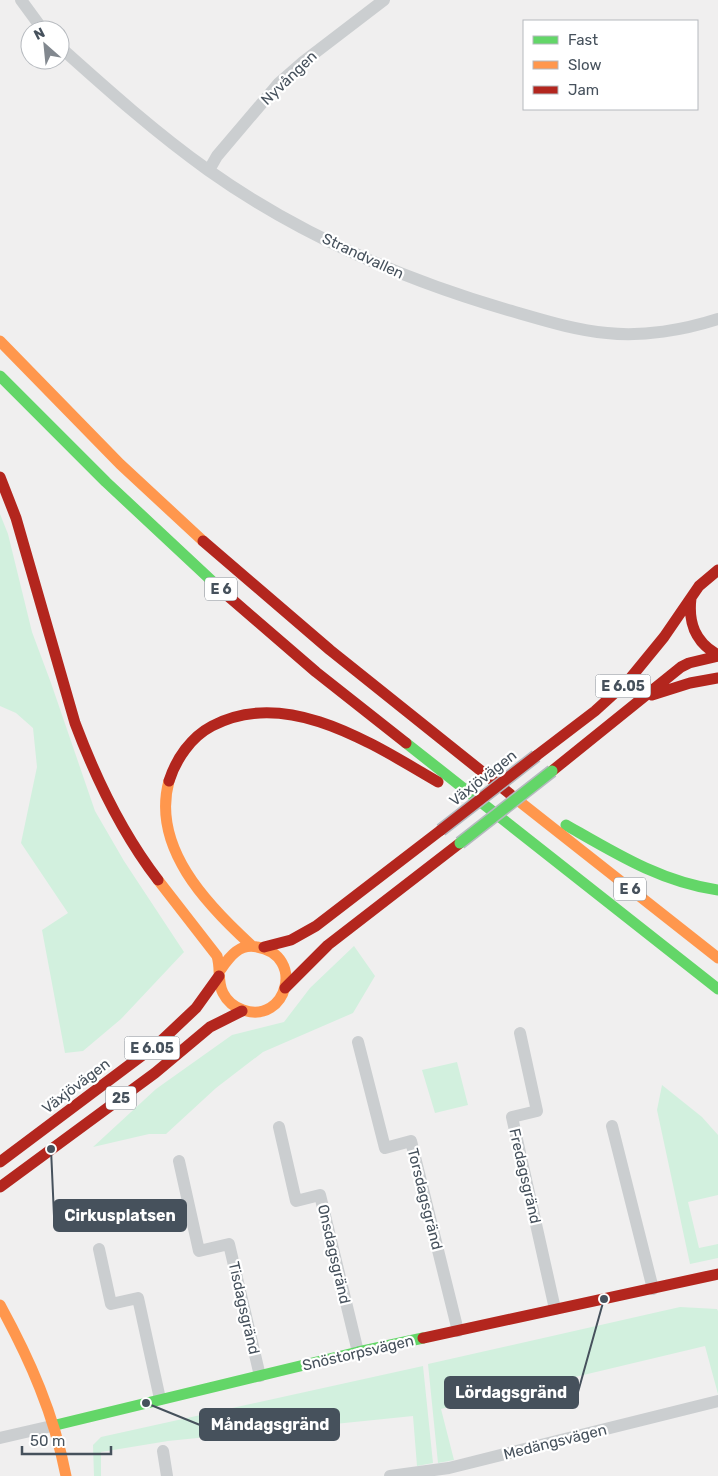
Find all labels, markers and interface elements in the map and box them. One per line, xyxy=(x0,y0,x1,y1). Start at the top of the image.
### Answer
north arrow xyxy=(20,20,70,70)
legend xyxy=(523,20,698,110)
text: N xyxy=(31,24,48,44)
text: Fast xyxy=(568,31,598,49)
street label: Nyvången xyxy=(257,47,321,109)
text: Slow xyxy=(568,56,601,74)
text: Jam xyxy=(568,81,599,99)
street label: Strandvallen xyxy=(319,229,407,283)
road number: E 6 xyxy=(205,578,237,600)
road number: E 6.05 xyxy=(596,674,650,698)
street label: Växjövägen xyxy=(446,746,520,810)
road number: E 6 xyxy=(614,878,646,901)
road number: E 6.05 xyxy=(124,1036,180,1060)
street label: Växjövägen xyxy=(39,1055,113,1117)
road number: 25 xyxy=(106,1086,136,1110)
street label: Fredagsgränd xyxy=(505,1127,545,1225)
street label: Torsdagsgränd xyxy=(404,1146,446,1252)
callout: Cirkusplatsen xyxy=(54,1200,186,1231)
street label: Onsdagsgränd xyxy=(314,1203,354,1305)
text: Cirkusplatsen xyxy=(64,1206,176,1225)
street label: Tisdagsgränd xyxy=(225,1260,263,1356)
street label: Snöstorpsvägen xyxy=(300,1331,416,1375)
callout: Lördagsgränd xyxy=(445,1377,578,1408)
text: Lördagsgränd xyxy=(455,1383,567,1402)
callout: Måndagsgränd xyxy=(200,1409,339,1440)
text: Måndagsgränd xyxy=(211,1415,329,1434)
street label: Medängsvägen xyxy=(502,1420,608,1464)
scale bar xyxy=(22,1424,111,1456)
text: 50 m xyxy=(30,1432,65,1450)

